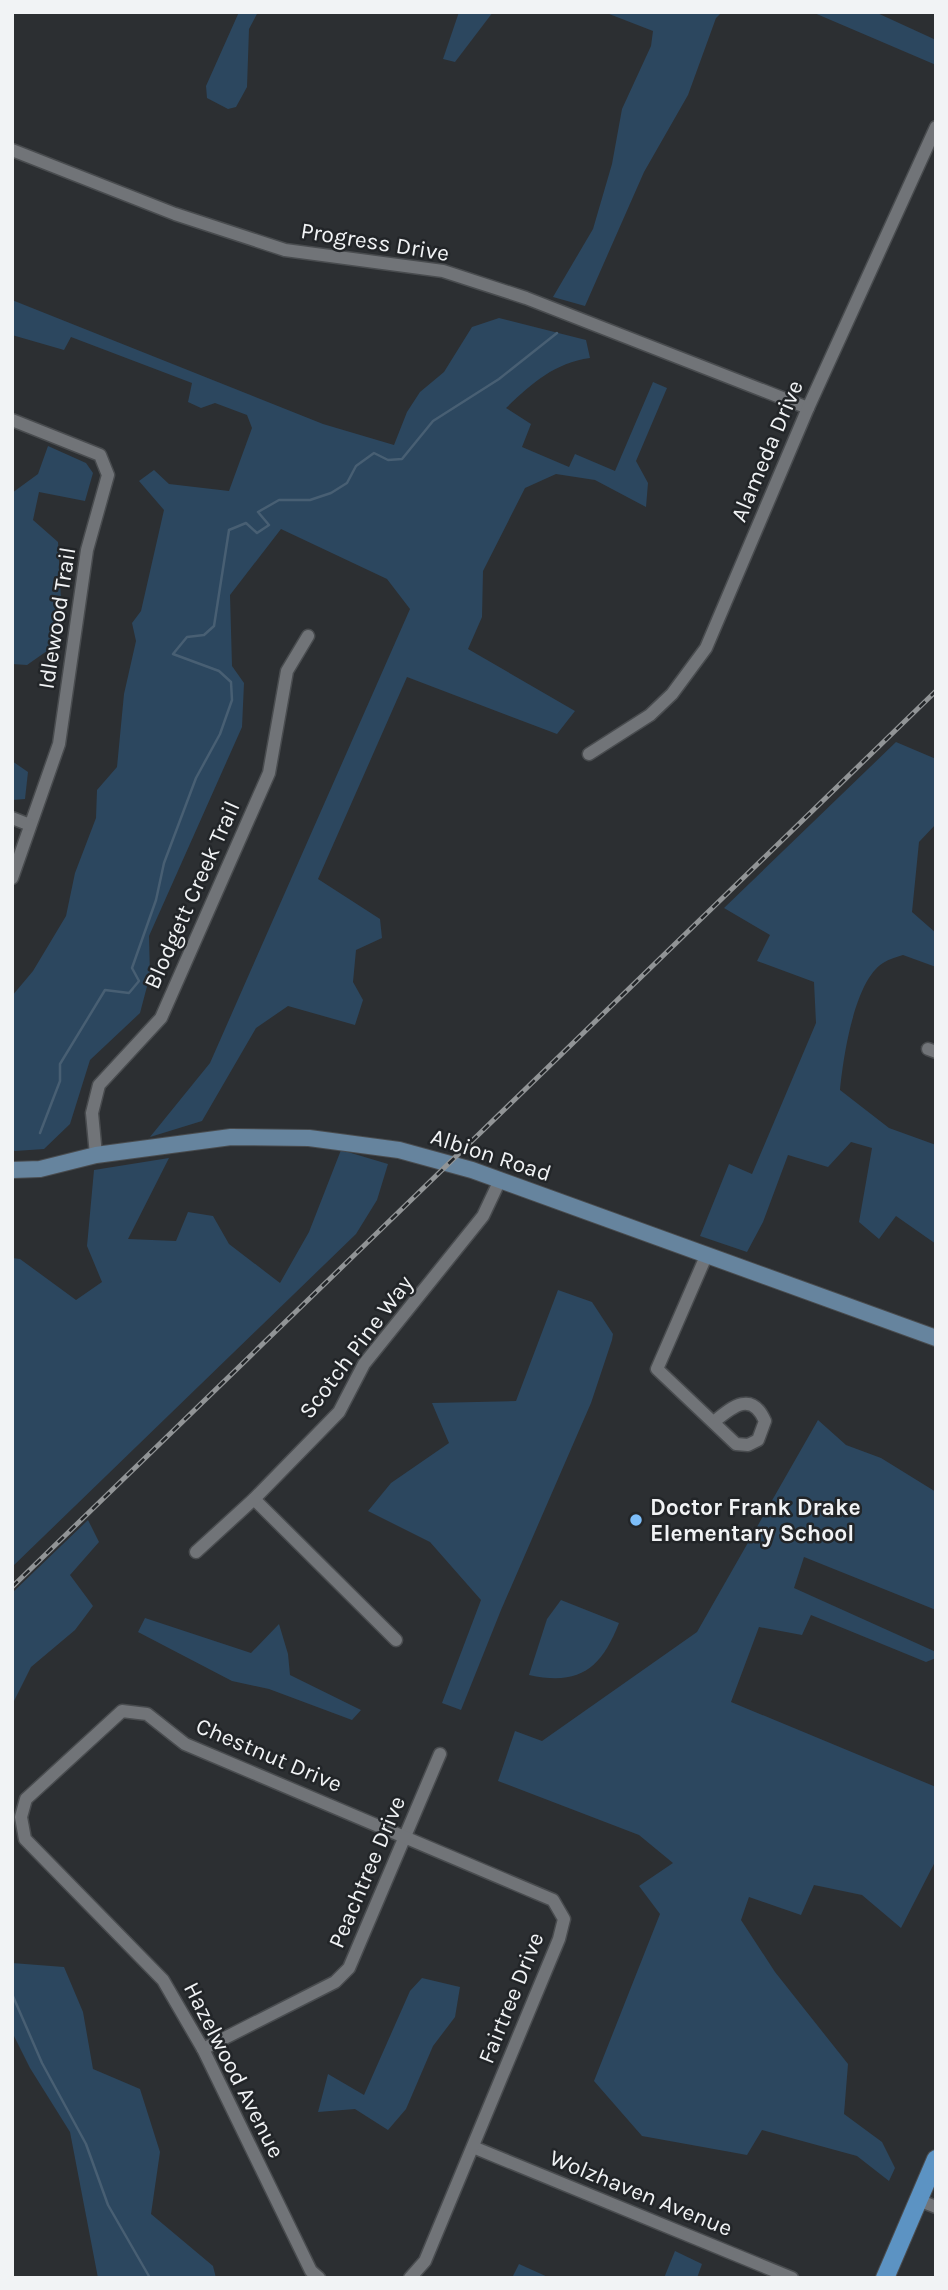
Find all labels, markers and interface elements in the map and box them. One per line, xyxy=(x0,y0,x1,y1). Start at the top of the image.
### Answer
street label: Progress Drive xyxy=(299,217,451,267)
street label: Alameda Drive xyxy=(725,376,809,526)
street label: Idlewood Trail xyxy=(32,545,82,691)
street label: Blodgett Creek Trail xyxy=(138,797,246,993)
street label: Albion Road xyxy=(427,1123,555,1187)
street label: Scotch Pine Way xyxy=(293,1270,419,1424)
place label: Doctor Frank Drake Elementary School xyxy=(650,1494,861,1547)
marker: Doctor Frank Drake Elementary School xyxy=(628,1512,644,1528)
street label: Chestnut Drive xyxy=(192,1712,346,1798)
street label: Peachtree Drive xyxy=(323,1792,411,1952)
street label: Fairtree Drive xyxy=(472,1928,550,2068)
street label: Hazelwood Avenue xyxy=(178,1978,290,2162)
street label: Wolzhaven Avenue xyxy=(546,2144,736,2242)

